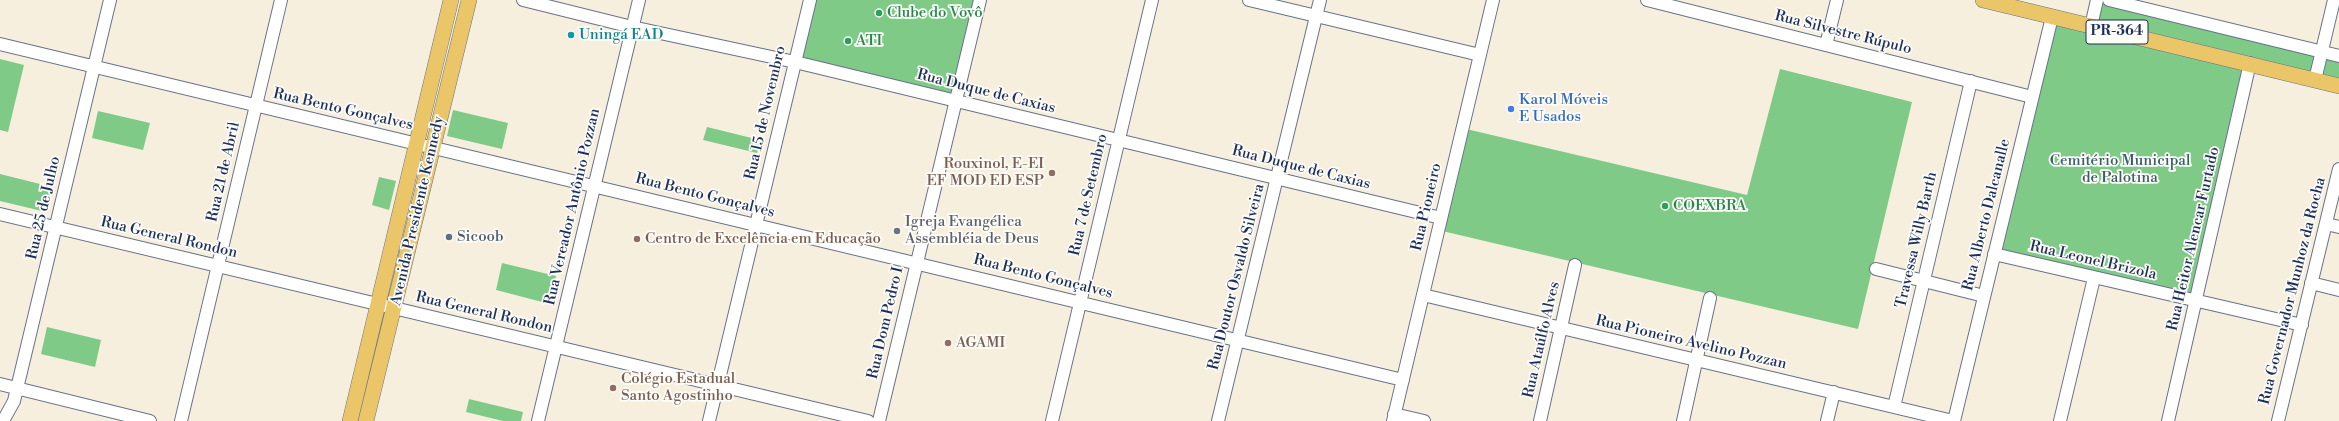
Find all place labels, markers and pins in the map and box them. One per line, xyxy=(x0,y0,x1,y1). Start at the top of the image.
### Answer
place label: Clube do Vovô xyxy=(887,4,983,22)
marker: Clube do Vovô xyxy=(874,8,884,18)
place label: Uningá EAD xyxy=(579,26,663,44)
marker: Uningá EAD xyxy=(566,30,576,40)
place label: ATI xyxy=(856,32,882,50)
marker: ATI xyxy=(843,36,853,46)
place label: Karol Móveis E Usados xyxy=(1519,91,1608,126)
marker: Karol Móveis E Usados xyxy=(1506,104,1516,114)
place label: Rouxinol, E-EI EF MOD ED ESP xyxy=(926,155,1044,190)
marker: Rouxinol, E-EI EF MOD ED ESP xyxy=(1047,168,1057,178)
place label: COEXBRA xyxy=(1673,197,1746,215)
marker: COEXBRA xyxy=(1660,201,1670,211)
place label: Igreja Evangélica Assembléia de Deus xyxy=(905,213,1039,248)
marker: Igreja Evangélica Assembléia de Deus xyxy=(892,226,902,236)
place label: Sicoob xyxy=(457,228,504,246)
place label: Centro de Excelência em Educação xyxy=(645,230,881,248)
marker: Sicoob xyxy=(444,232,454,242)
marker: Centro de Excelência em Educação xyxy=(632,234,642,244)
place label: AGAMI xyxy=(956,334,1005,352)
marker: AGAMI xyxy=(943,338,953,348)
place label: Colégio Estadual Santo Agostinho xyxy=(621,370,735,405)
marker: Colégio Estadual Santo Agostinho xyxy=(608,383,618,393)

